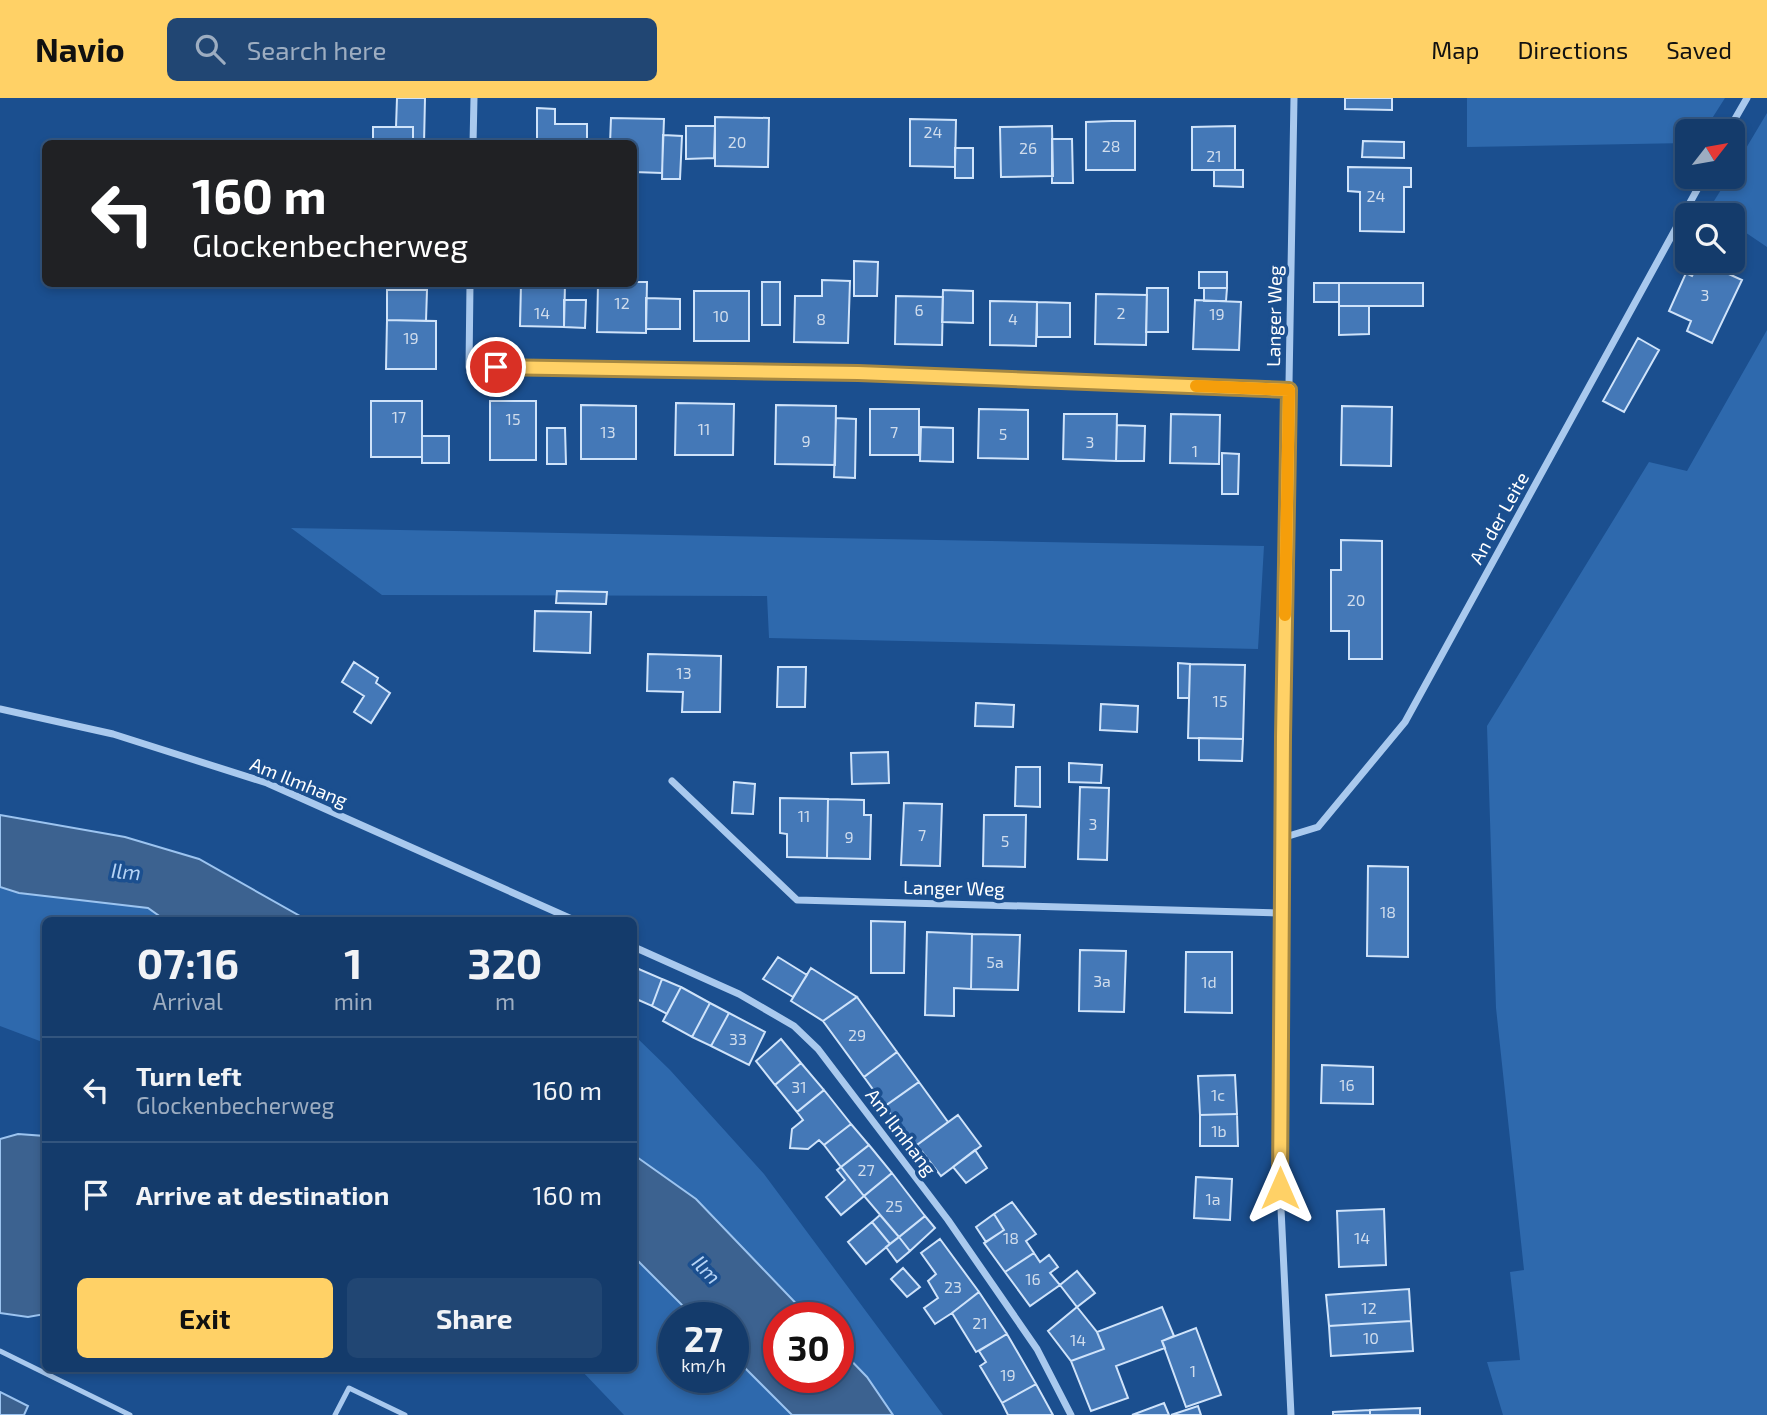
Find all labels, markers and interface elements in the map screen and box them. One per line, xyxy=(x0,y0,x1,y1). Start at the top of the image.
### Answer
search box xyxy=(167,18,657,81)
text: Navio xyxy=(35,29,125,69)
icon: search xyxy=(191,30,229,68)
text: Search here xyxy=(247,34,386,65)
text: Map xyxy=(1431,35,1479,64)
text: Directions xyxy=(1517,35,1628,64)
text: Saved xyxy=(1666,35,1732,64)
north arrow xyxy=(1675,119,1745,189)
map controls xyxy=(1675,119,1745,273)
house number: 24 xyxy=(924,122,943,141)
house number: 20 xyxy=(728,132,746,151)
house number: 28 xyxy=(1102,136,1120,155)
house number: 26 xyxy=(1019,138,1037,157)
house number: 21 xyxy=(1206,146,1222,165)
text: 160 m xyxy=(192,165,327,224)
icon: left xyxy=(77,168,168,259)
house number: 24 xyxy=(1367,186,1386,205)
button: search xyxy=(1675,203,1745,273)
text: Glockenbecherweg xyxy=(192,225,468,263)
street label: Langer Weg xyxy=(1261,265,1286,367)
house number: 3 xyxy=(1701,285,1709,304)
house number: 12 xyxy=(614,293,630,312)
house number: 6 xyxy=(914,300,924,319)
house number: 14 xyxy=(534,303,550,322)
house number: 2 xyxy=(1117,303,1126,322)
house number: 19 xyxy=(1209,304,1225,323)
house number: 10 xyxy=(713,306,729,325)
house number: 8 xyxy=(816,309,826,328)
house number: 4 xyxy=(1008,309,1018,328)
house number: 19 xyxy=(403,328,419,347)
pin xyxy=(466,337,526,397)
icon: arrive xyxy=(477,348,515,386)
house number: 17 xyxy=(392,407,406,426)
house number: 15 xyxy=(506,409,520,428)
house number: 11 xyxy=(698,419,710,438)
house number: 13 xyxy=(600,422,616,441)
house number: 7 xyxy=(890,422,898,441)
house number: 5 xyxy=(999,424,1007,443)
house number: 9 xyxy=(801,431,811,450)
house number: 3 xyxy=(1086,432,1094,451)
house number: 1 xyxy=(1192,441,1198,460)
street label: An der Leite xyxy=(1464,468,1533,568)
house number: 20 xyxy=(1347,590,1365,609)
house number: 13 xyxy=(676,663,692,682)
house number: 15 xyxy=(1213,691,1227,710)
street label: Am Ilmhang xyxy=(247,752,352,812)
house number: 11 xyxy=(798,806,810,825)
house number: 3 xyxy=(1089,814,1097,833)
house number: 7 xyxy=(918,825,926,844)
house number: 9 xyxy=(844,827,854,846)
house number: 5 xyxy=(1001,831,1009,850)
water label: Ilm xyxy=(110,857,142,884)
street label: Langer Weg xyxy=(903,875,1005,900)
house number: 18 xyxy=(1380,902,1396,921)
text: 07:16 xyxy=(137,937,239,987)
text: 1 xyxy=(344,937,362,987)
text: 320 xyxy=(468,937,542,987)
house number: 5a xyxy=(986,952,1004,971)
house number: 3a xyxy=(1093,971,1111,990)
house number: 1d xyxy=(1201,972,1217,991)
text: Arrival xyxy=(153,987,223,1015)
text: min xyxy=(334,987,373,1015)
text: m xyxy=(495,987,515,1015)
house number: 29 xyxy=(848,1025,866,1044)
house number: 33 xyxy=(729,1029,747,1048)
text: Turn left xyxy=(136,1060,242,1091)
icon: left xyxy=(77,1071,115,1109)
text: 160 m xyxy=(533,1074,602,1105)
house number: 16 xyxy=(1339,1075,1355,1094)
house number: 31 xyxy=(791,1077,807,1096)
street label: Am Ilmhang xyxy=(861,1084,942,1180)
house number: 1c xyxy=(1211,1085,1225,1104)
text: Glockenbecherweg xyxy=(136,1091,334,1119)
house number: 1b xyxy=(1211,1121,1227,1140)
position arrow xyxy=(1243,1151,1317,1225)
house number: 27 xyxy=(857,1160,875,1179)
icon: arrive xyxy=(77,1176,115,1214)
text: Arrive at destination xyxy=(136,1179,389,1210)
text: 160 m xyxy=(533,1179,602,1210)
house number: 1a xyxy=(1205,1189,1221,1208)
house number: 25 xyxy=(885,1196,903,1215)
house number: 18 xyxy=(1003,1228,1019,1247)
house number: 14 xyxy=(1354,1228,1370,1247)
water label: Ilm xyxy=(688,1250,726,1288)
house number: 16 xyxy=(1025,1269,1041,1288)
house number: 23 xyxy=(944,1277,962,1296)
button: Exit xyxy=(77,1278,333,1358)
button: Share xyxy=(347,1278,602,1358)
house number: 12 xyxy=(1361,1298,1377,1317)
speed limit sign: 30 xyxy=(763,1302,854,1393)
house number: 21 xyxy=(972,1313,988,1332)
text: 27 xyxy=(684,1317,723,1359)
house number: 10 xyxy=(1363,1328,1379,1347)
house number: 14 xyxy=(1070,1330,1086,1349)
text: km/h xyxy=(681,1354,726,1376)
house number: 1 xyxy=(1190,1361,1196,1380)
house number: 19 xyxy=(1000,1365,1016,1384)

